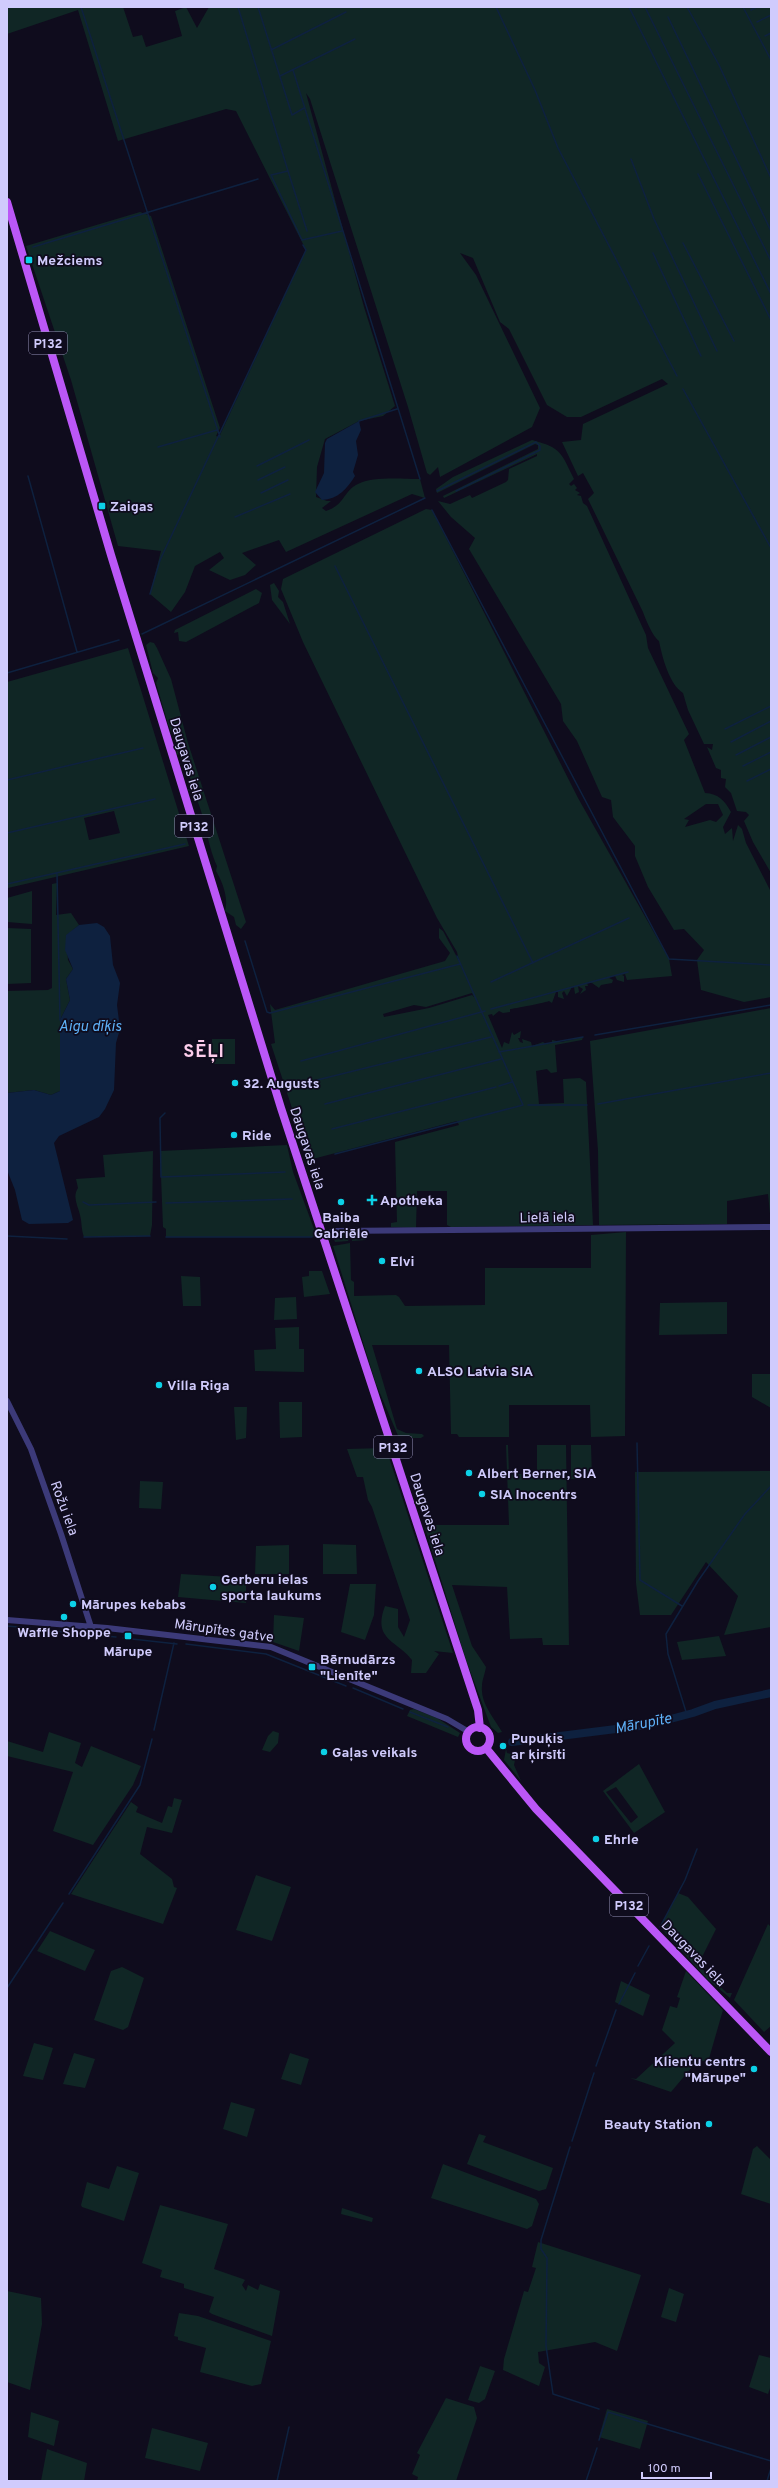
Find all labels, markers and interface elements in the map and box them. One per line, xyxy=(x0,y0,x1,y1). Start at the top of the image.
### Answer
place label: Mežciems xyxy=(37,253,102,270)
marker: Mežciems xyxy=(24,255,34,265)
road number: P132 xyxy=(29,332,67,354)
place label: Zaigas xyxy=(110,499,154,516)
marker: Zaigas xyxy=(97,501,107,511)
street label: Daugavas iela xyxy=(165,716,206,803)
road number: P132 xyxy=(175,815,213,837)
water label: Aigu dīķis xyxy=(59,1018,122,1037)
district label: SĒĻI xyxy=(183,1040,225,1064)
place label: 32. Augusts xyxy=(243,1076,320,1093)
marker: 32. Augusts xyxy=(230,1078,240,1088)
street label: Daugavas iela xyxy=(285,1105,328,1192)
place label: Ride xyxy=(242,1128,272,1145)
marker: Ride xyxy=(229,1130,239,1140)
place label: Apotheka xyxy=(380,1193,443,1210)
marker: Apotheka xyxy=(367,1195,377,1205)
marker: Baiba Gabriēle xyxy=(336,1197,346,1207)
place label: Baiba Gabriēle xyxy=(314,1210,369,1243)
street label: Lielā iela xyxy=(519,1210,575,1227)
place label: Elvi xyxy=(390,1254,415,1271)
marker: Elvi xyxy=(377,1256,387,1266)
place label: ALSO Latvia SIA xyxy=(427,1364,533,1381)
marker: ALSO Latvia SIA xyxy=(414,1366,424,1376)
place label: Villa Riga xyxy=(167,1378,229,1395)
marker: Villa Riga xyxy=(154,1380,164,1390)
road number: P132 xyxy=(374,1436,412,1458)
place label: Albert Berner, SIA xyxy=(477,1466,596,1483)
marker: Albert Berner, SIA xyxy=(464,1468,474,1478)
street label: Daugavas iela xyxy=(405,1471,448,1558)
street label: Rožu iela xyxy=(46,1479,81,1538)
place label: SIA Inocentrs xyxy=(490,1487,577,1504)
marker: SIA Inocentrs xyxy=(477,1489,487,1499)
place label: Gerberu ielas sporta laukums xyxy=(221,1572,322,1605)
marker: Gerberu ielas sporta laukums xyxy=(208,1582,218,1592)
place label: Mārupes kebabs xyxy=(81,1597,186,1614)
marker: Mārupes kebabs xyxy=(68,1599,78,1609)
marker: Waffle Shoppe xyxy=(59,1612,69,1622)
street label: Mārupītes gatve xyxy=(173,1616,275,1647)
place label: Waffle Shoppe xyxy=(17,1625,111,1642)
marker: Mārupe xyxy=(123,1631,133,1641)
place label: Mārupe xyxy=(104,1644,153,1661)
place label: Bērnudārzs "Lienīte" xyxy=(320,1652,396,1685)
marker: Bērnudārzs "Lienīte" xyxy=(307,1662,317,1672)
water label: Mārupīte xyxy=(613,1710,674,1739)
place label: Pupuķis ar ķirsīti xyxy=(511,1731,566,1764)
marker: Pupuķis ar ķirsīti xyxy=(498,1741,508,1751)
place label: Gaļas veikals xyxy=(332,1745,417,1762)
marker: Gaļas veikals xyxy=(319,1747,329,1757)
place label: Ehrle xyxy=(604,1832,639,1849)
marker: Ehrle xyxy=(591,1834,601,1844)
road number: P132 xyxy=(610,1894,648,1916)
street label: Daugavas iela xyxy=(657,1917,729,1991)
place label: Klientu centrs "Mārupe" xyxy=(654,2054,746,2087)
marker: Klientu centrs "Mārupe" xyxy=(749,2064,759,2074)
place label: Beauty Station xyxy=(604,2117,701,2134)
marker: Beauty Station xyxy=(704,2119,714,2129)
scale bar xyxy=(642,2454,711,2480)
text: 100 m xyxy=(648,2461,681,2477)

